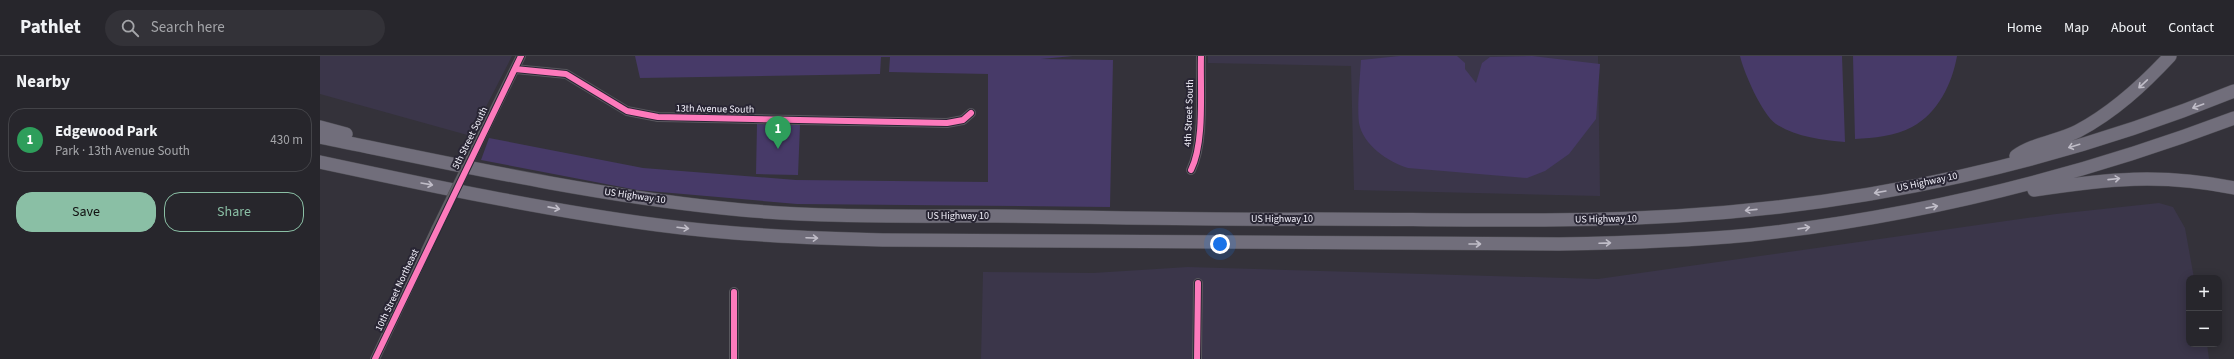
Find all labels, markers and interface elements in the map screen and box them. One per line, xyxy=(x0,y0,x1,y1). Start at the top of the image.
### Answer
search box xyxy=(105,10,385,46)
text: Pathlet xyxy=(20,14,81,41)
icon: search xyxy=(119,17,141,39)
text: Search here xyxy=(151,17,225,38)
text: Home xyxy=(2007,18,2042,38)
text: Map xyxy=(2064,18,2089,38)
text: About xyxy=(2111,18,2146,38)
text: Contact xyxy=(2168,18,2214,38)
text: Nearby xyxy=(16,70,70,94)
street label: 4th Street South xyxy=(1181,79,1197,147)
one-way arrow xyxy=(2138,79,2148,88)
street label: 13th Avenue South xyxy=(676,101,754,117)
one-way arrow xyxy=(2192,102,2204,110)
street label: 5th Street South xyxy=(449,104,491,172)
pin: 1 xyxy=(765,116,791,149)
text: Edgewood Park xyxy=(55,121,157,142)
text: 1 xyxy=(27,131,33,149)
text: 430 m xyxy=(270,131,303,149)
text: Park · 13th Avenue South xyxy=(55,142,190,160)
one-way arrow xyxy=(2068,143,2081,150)
street label: US Highway 10 xyxy=(1895,169,1959,195)
one-way arrow xyxy=(2108,175,2121,183)
one-way arrow xyxy=(420,180,433,188)
street label: US Highway 10 xyxy=(603,185,667,207)
one-way arrow xyxy=(1873,188,1886,196)
button: Save xyxy=(16,192,156,232)
button: Share xyxy=(164,192,304,232)
one-way arrow xyxy=(1926,203,1939,211)
one-way arrow xyxy=(548,204,561,212)
one-way arrow xyxy=(1745,206,1758,213)
street label: US Highway 10 xyxy=(927,209,989,223)
street label: US Highway 10 xyxy=(1575,211,1637,227)
street label: US Highway 10 xyxy=(1251,212,1313,226)
one-way arrow xyxy=(676,224,689,232)
one-way arrow xyxy=(1797,224,1810,232)
one-way arrow xyxy=(805,234,818,242)
your location xyxy=(1210,234,1230,254)
one-way arrow xyxy=(1598,239,1611,247)
one-way arrow xyxy=(1468,240,1481,248)
street label: 10th Street Northeast xyxy=(372,246,422,333)
map controls xyxy=(2186,275,2222,347)
button: + xyxy=(2186,275,2222,311)
button: − xyxy=(2186,311,2222,347)

